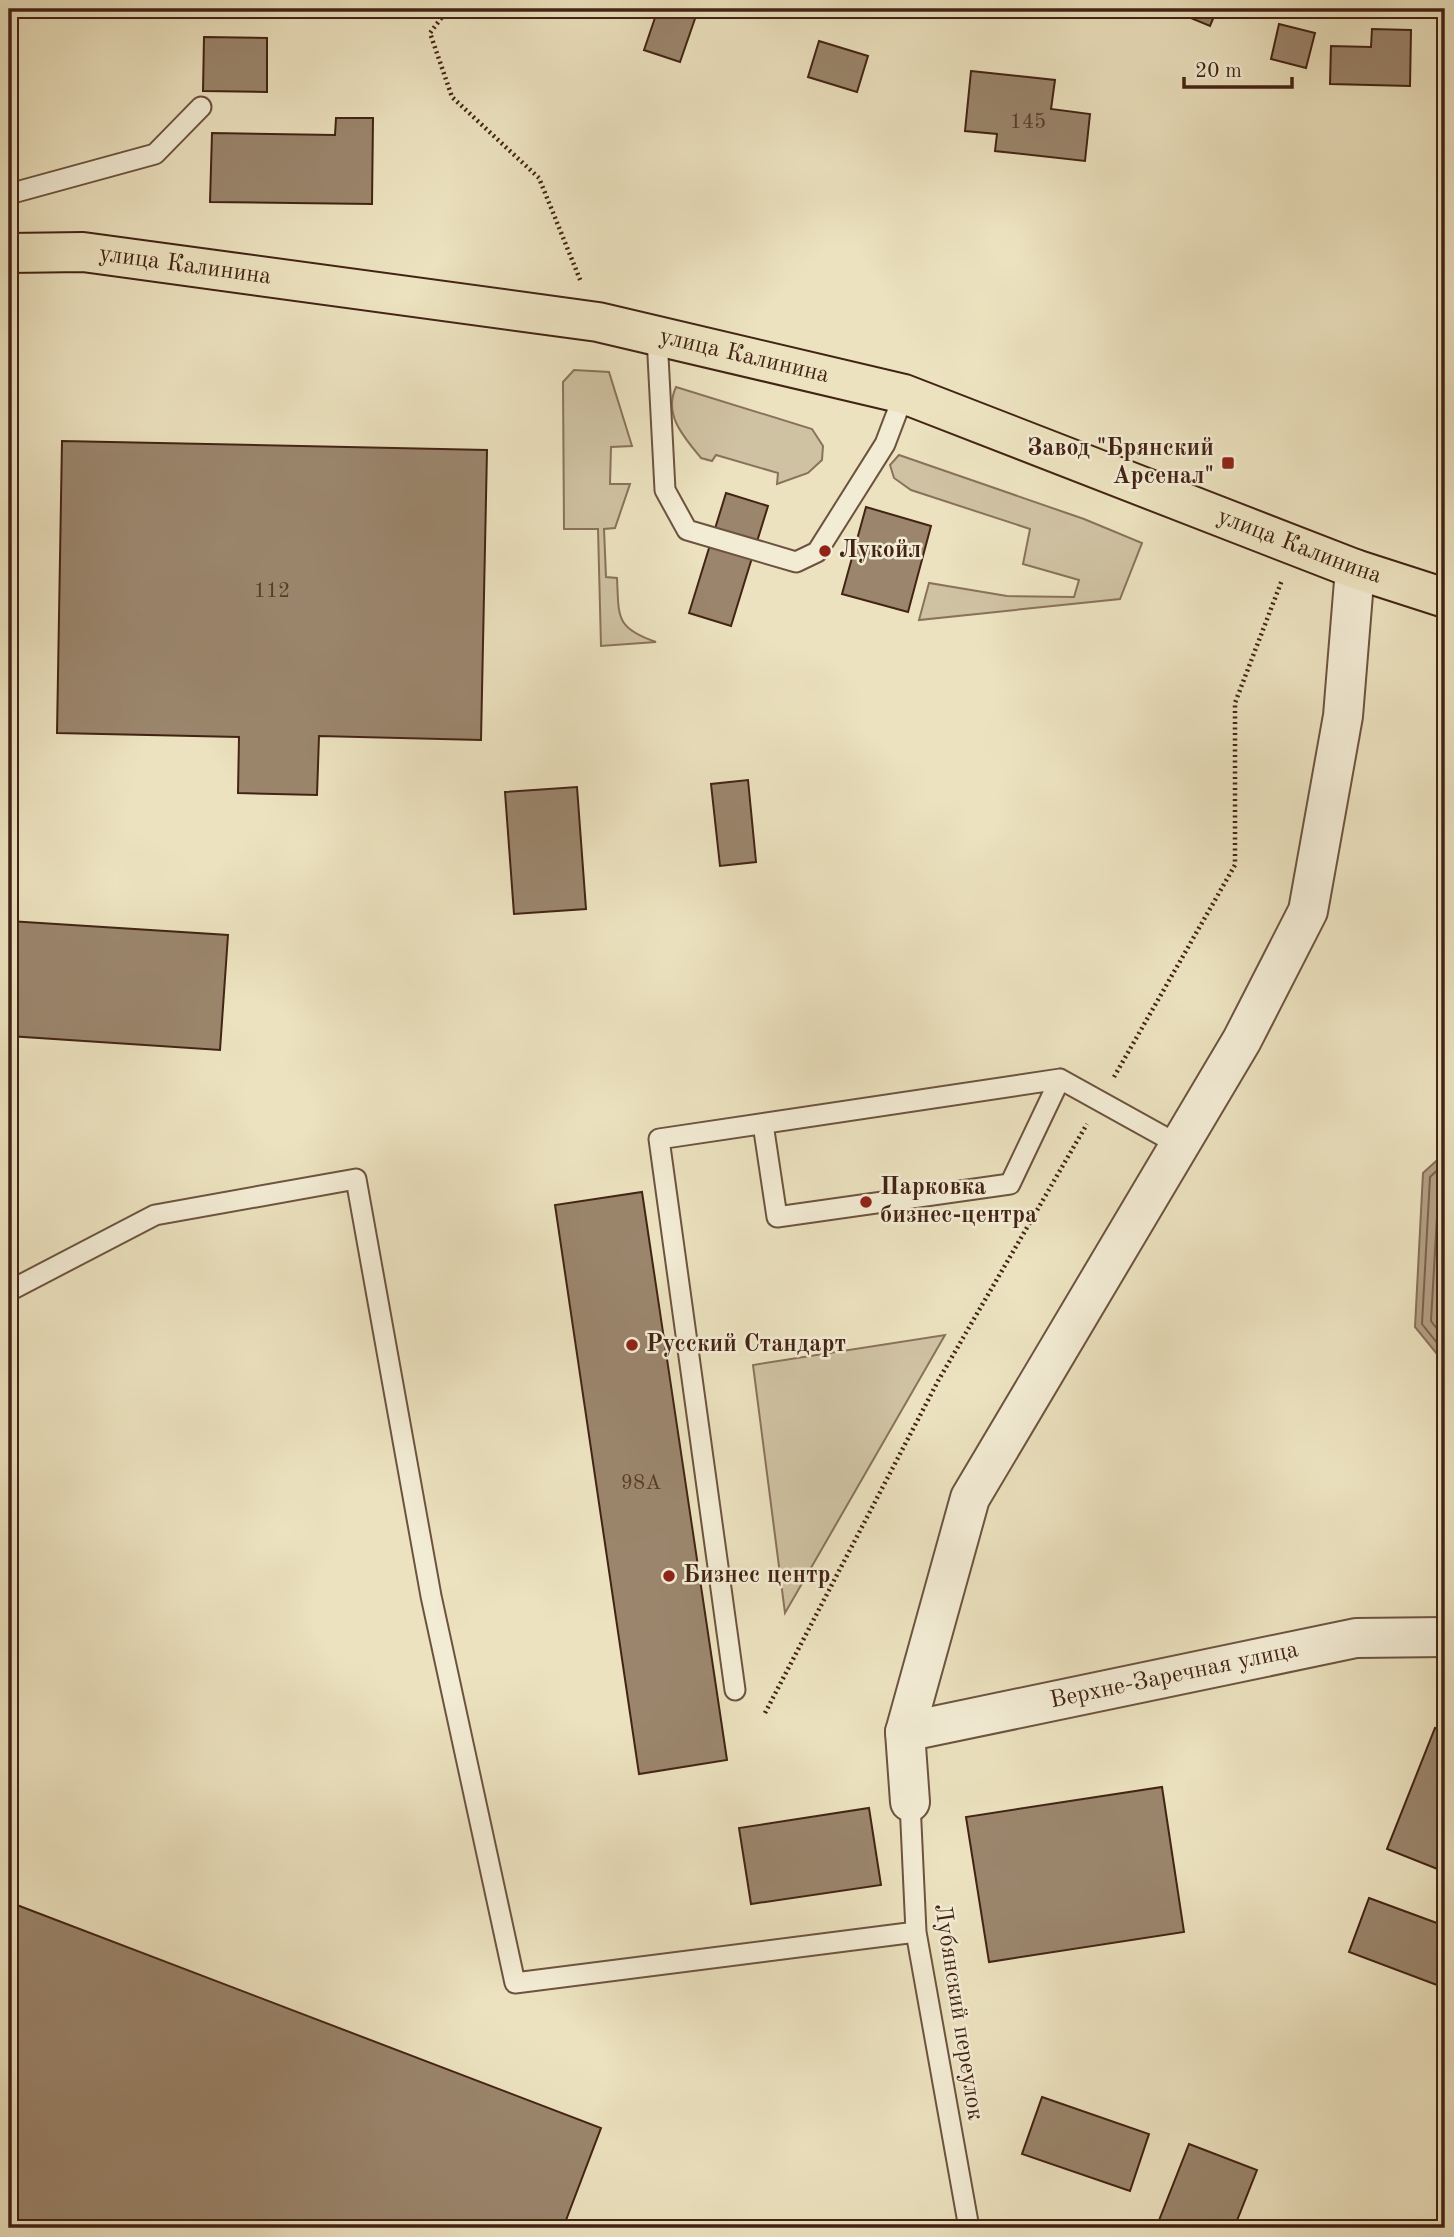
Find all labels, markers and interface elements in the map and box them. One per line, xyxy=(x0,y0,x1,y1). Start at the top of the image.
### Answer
scale bar xyxy=(1184,46,1293,90)
text: 20 m xyxy=(1195,61,1242,82)
house number: 145 xyxy=(1010,112,1046,133)
street label: улица Калинина xyxy=(97,242,273,289)
street label: улица Калинина xyxy=(657,325,832,388)
place label: Завод "Брянский Арсенал" xyxy=(1027,437,1214,489)
marker: Завод "Брянский Арсенал" xyxy=(1220,455,1236,471)
street label: улица Калинина xyxy=(1214,505,1384,589)
place label: Лукойл xyxy=(839,539,921,563)
marker: Лукойл xyxy=(817,543,833,559)
house number: 112 xyxy=(254,581,290,602)
place label: Парковка бизнес-центра xyxy=(880,1176,1037,1228)
marker: Парковка бизнес-центра xyxy=(858,1194,874,1210)
place label: Русский Стандарт xyxy=(646,1333,846,1357)
marker: Русский Стандарт xyxy=(624,1337,640,1353)
house number: 98А xyxy=(621,1473,661,1494)
place label: Бизнес центр xyxy=(683,1564,831,1588)
marker: Бизнес центр xyxy=(661,1568,677,1584)
street label: Верхне-Заречная улица xyxy=(1048,1638,1301,1713)
street label: Лубянский переулок xyxy=(929,1902,987,2122)

